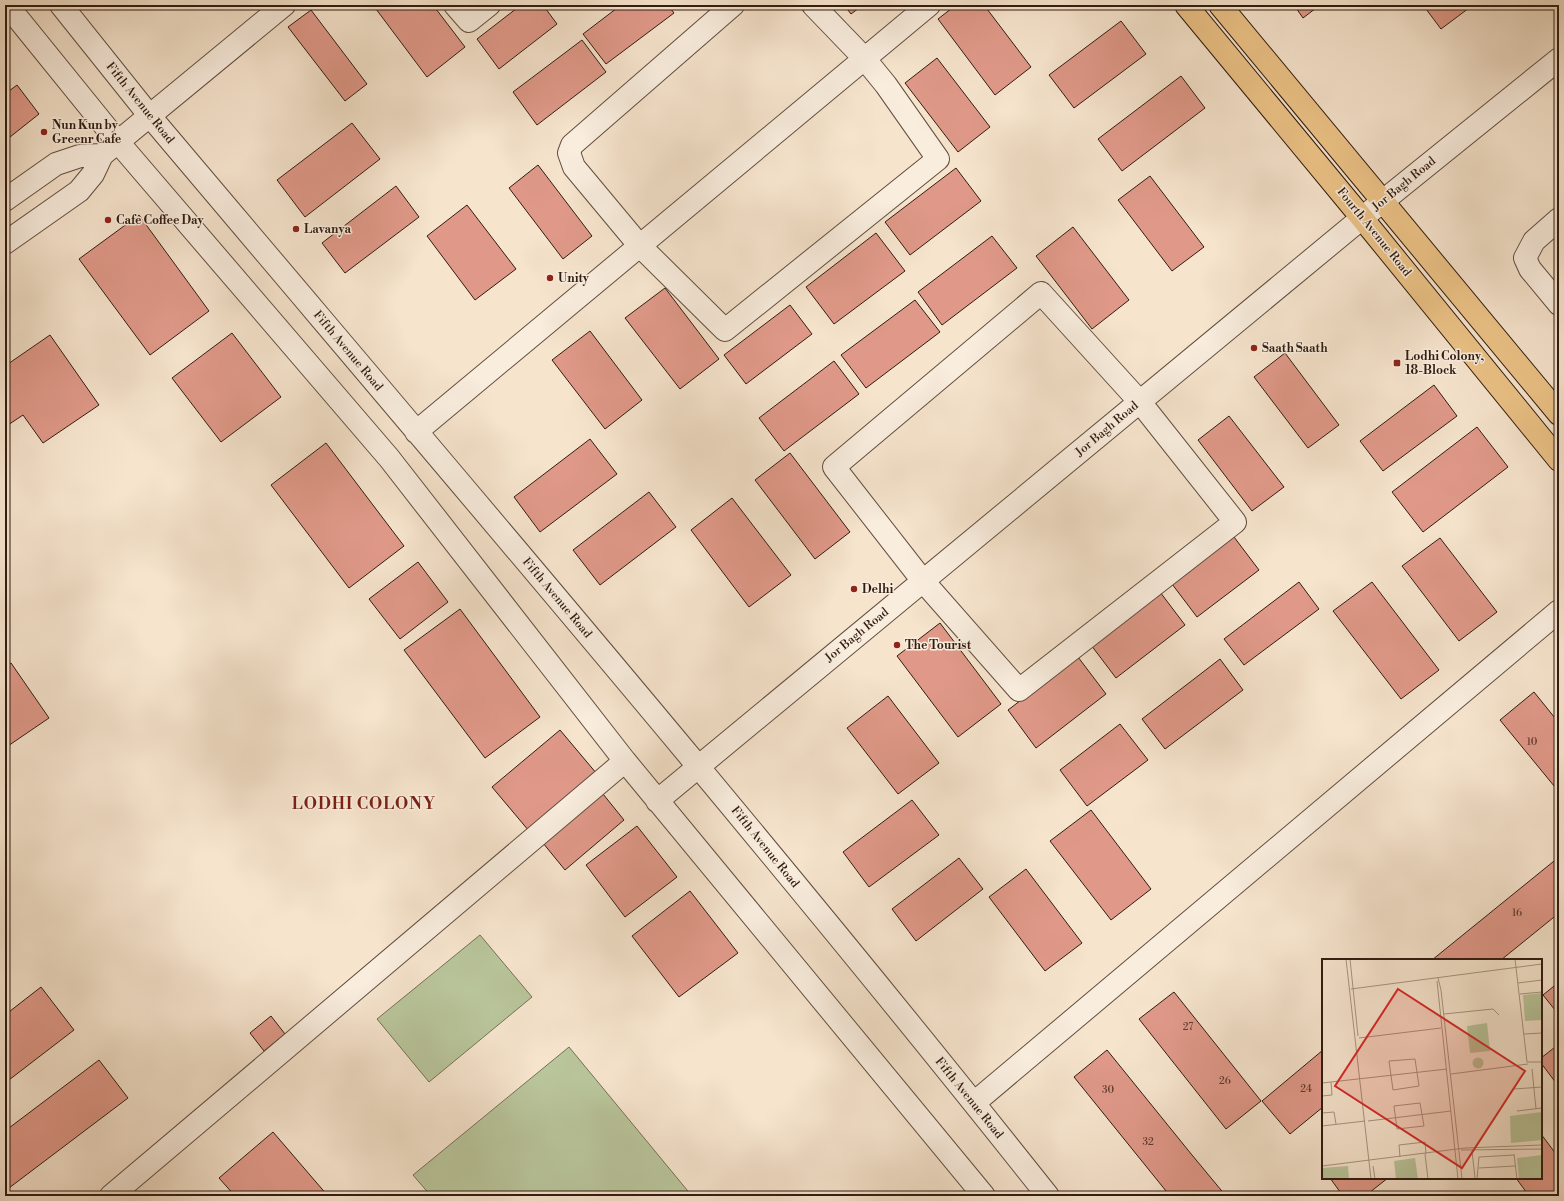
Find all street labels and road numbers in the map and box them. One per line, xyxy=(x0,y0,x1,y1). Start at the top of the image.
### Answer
street label: Fifth Avenue Road xyxy=(103,59,178,147)
street label: Jor Bagh Road xyxy=(1368,154,1439,215)
street label: Fourth Avenue Road xyxy=(1334,185,1415,280)
street label: Fifth Avenue Road xyxy=(310,308,386,394)
street label: Jor Bagh Road xyxy=(1072,398,1142,460)
street label: Fifth Avenue Road xyxy=(519,555,595,641)
street label: Jor Bagh Road xyxy=(821,605,892,666)
street label: Fifth Avenue Road xyxy=(728,803,803,891)
street label: Fifth Avenue Road xyxy=(932,1054,1007,1142)

